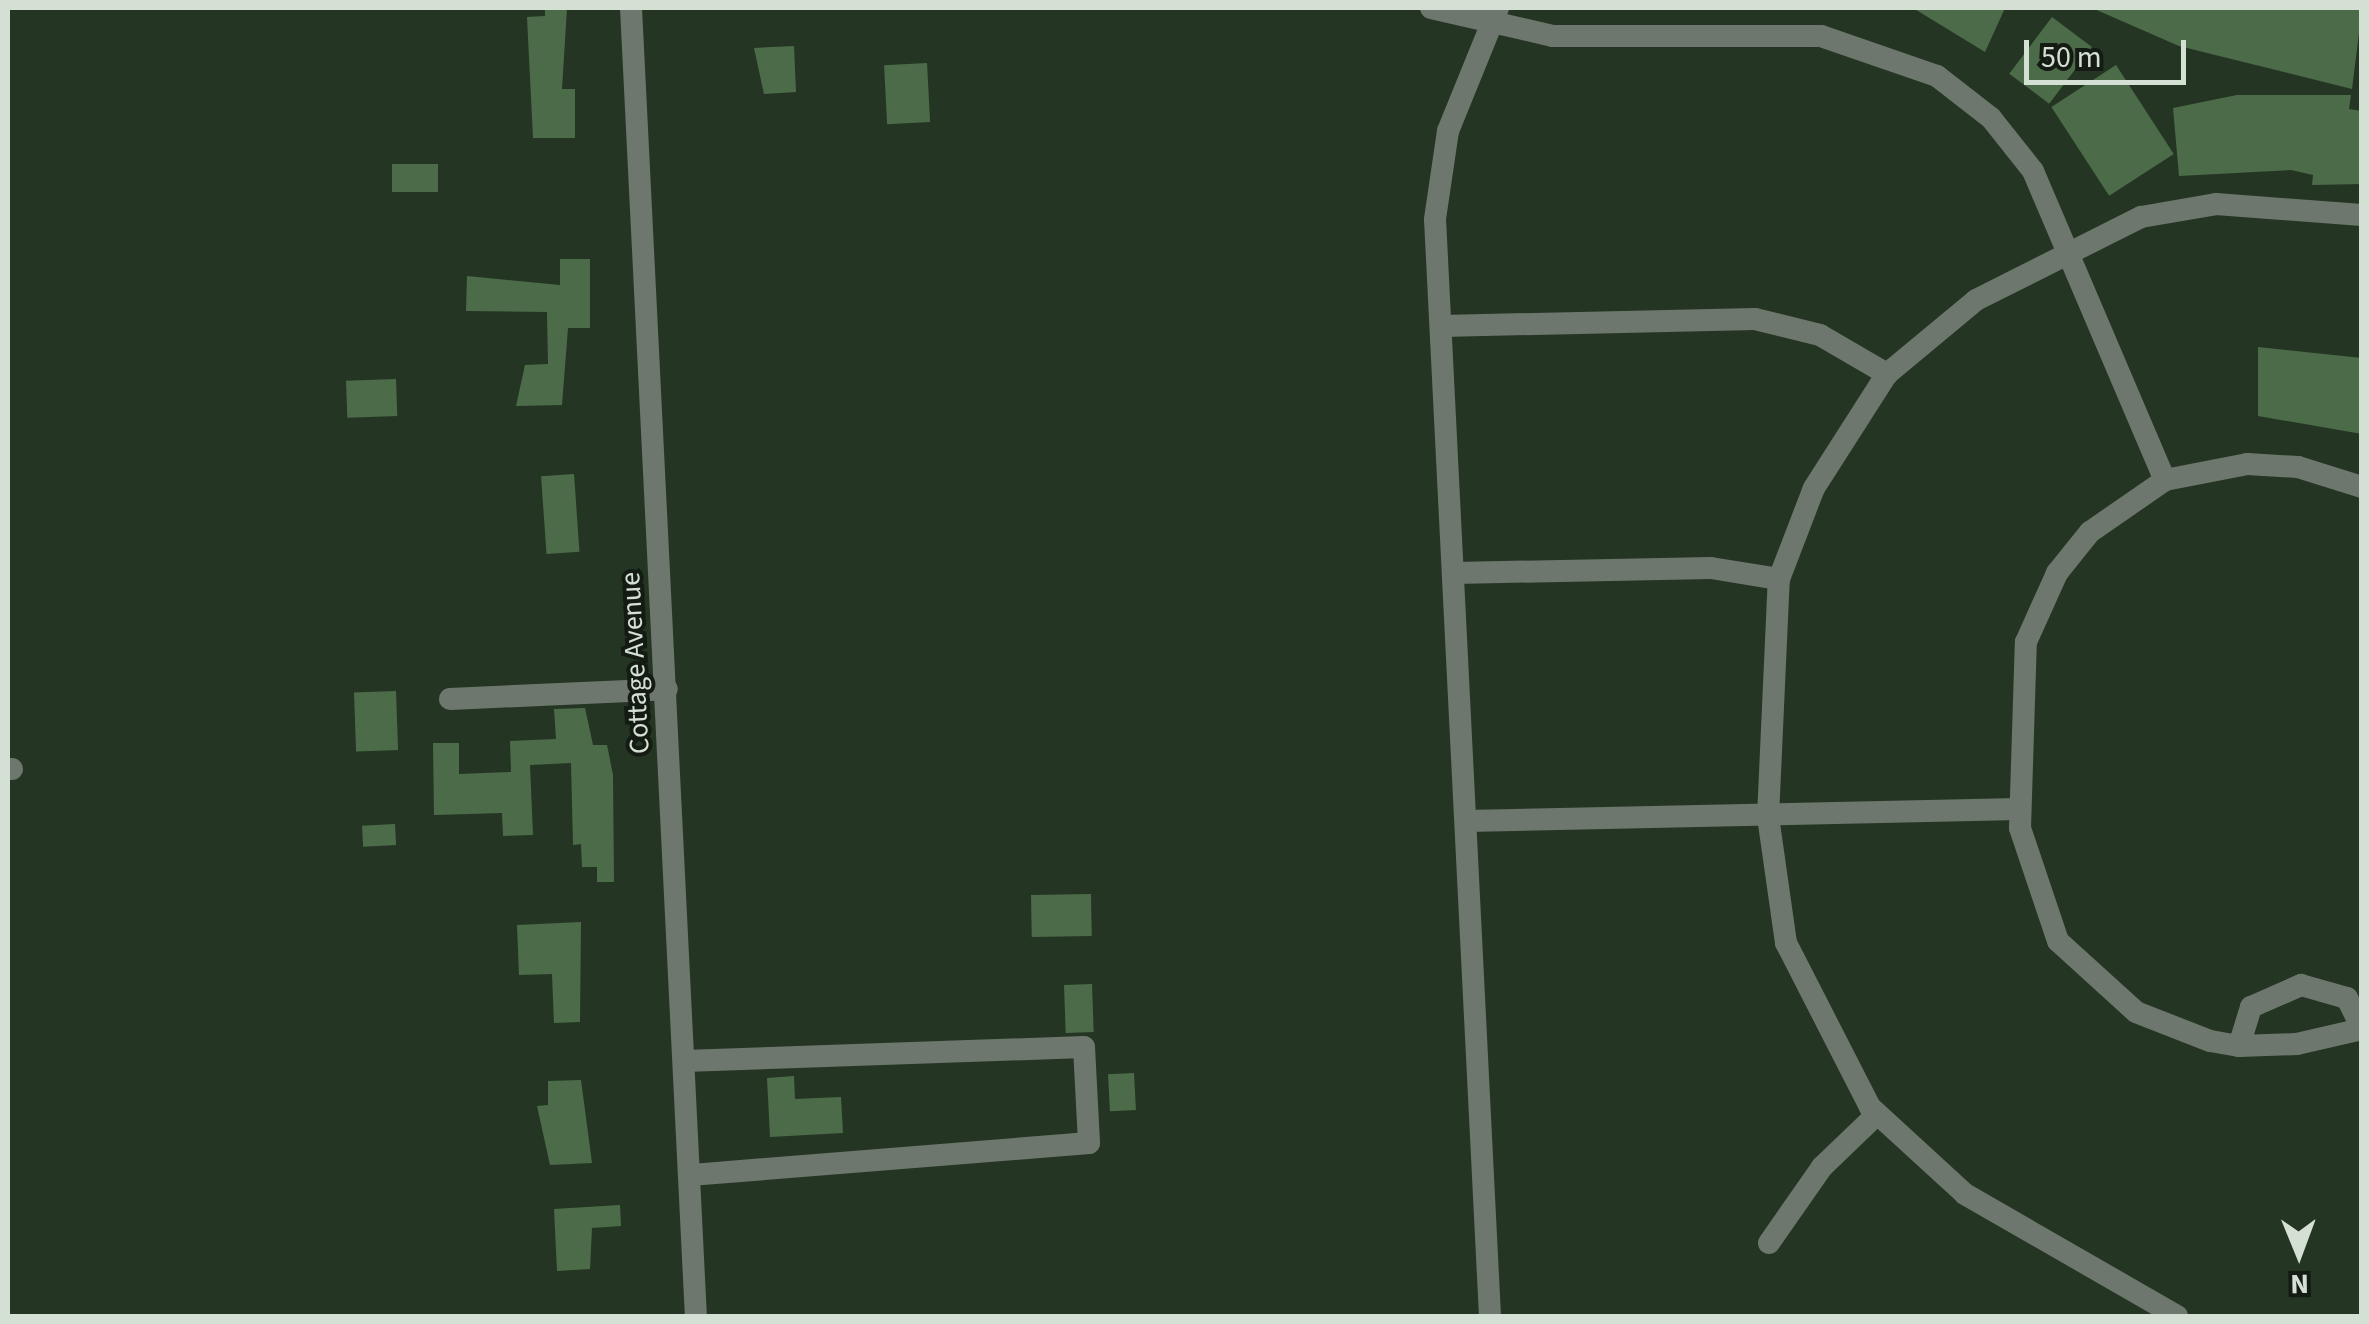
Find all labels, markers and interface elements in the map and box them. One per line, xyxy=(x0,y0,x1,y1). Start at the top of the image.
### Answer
scale bar xyxy=(2029,20,2192,82)
text: 50 m xyxy=(2041,36,2102,79)
street label: Cottage Avenue xyxy=(613,571,657,755)
north arrow xyxy=(2249,1204,2349,1304)
text: N xyxy=(2290,1264,2309,1304)

